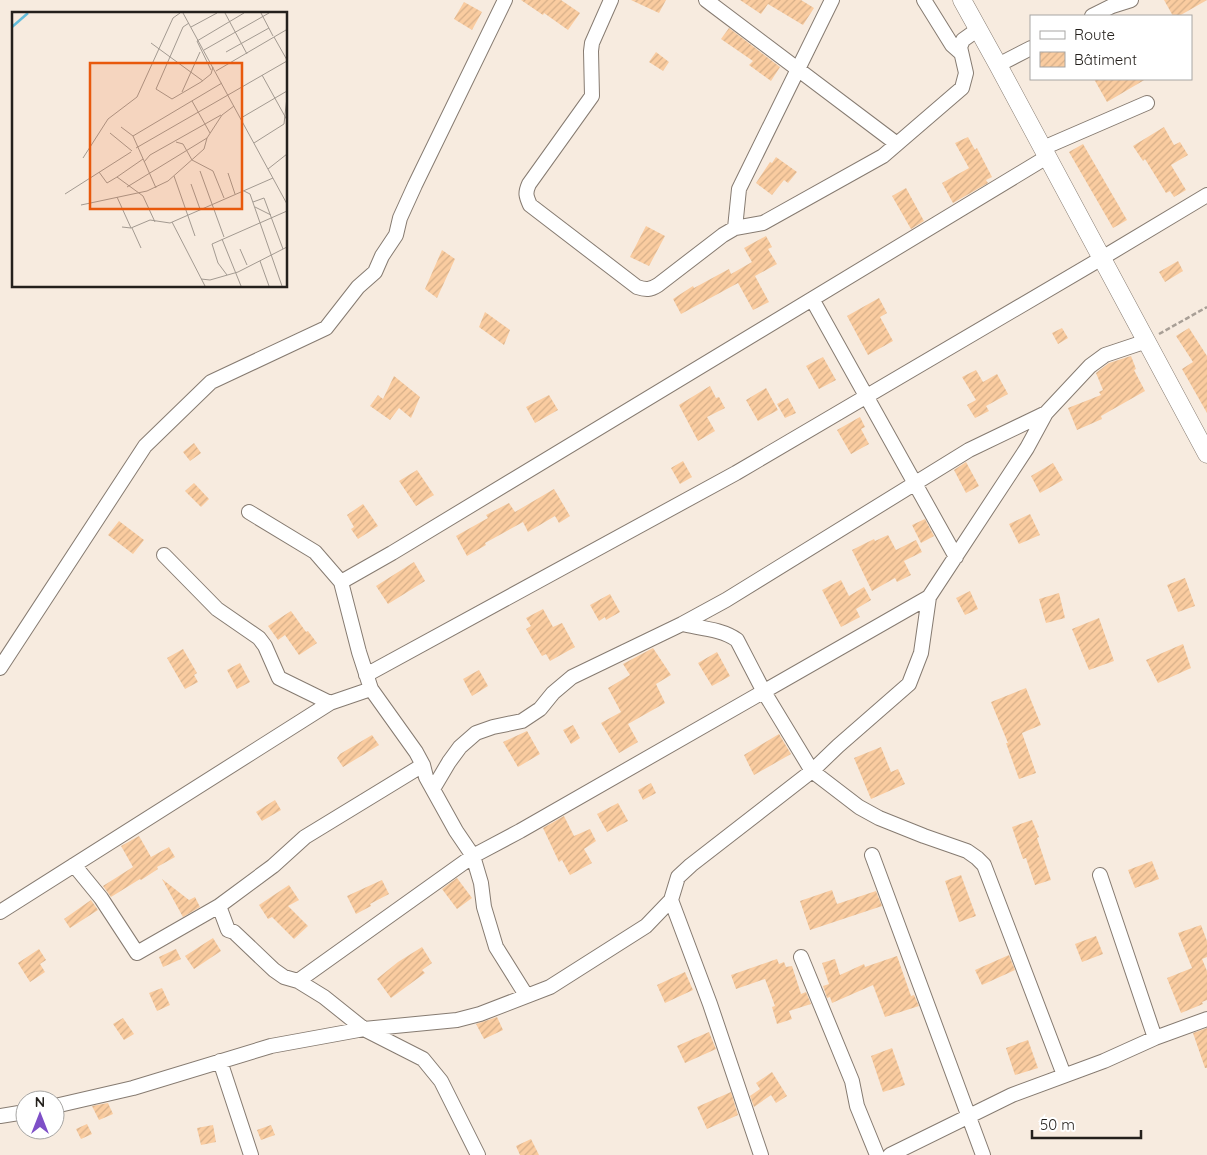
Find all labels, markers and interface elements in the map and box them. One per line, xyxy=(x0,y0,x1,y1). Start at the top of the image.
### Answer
inset map xyxy=(12,12,288,288)
legend xyxy=(1030,15,1192,80)
text: Route xyxy=(1074,25,1115,44)
text: Bâtiment xyxy=(1074,50,1137,69)
north arrow xyxy=(15,1090,65,1140)
text: N xyxy=(35,1093,45,1111)
scale bar xyxy=(1032,1108,1141,1140)
text: 50 m xyxy=(1040,1115,1075,1134)

